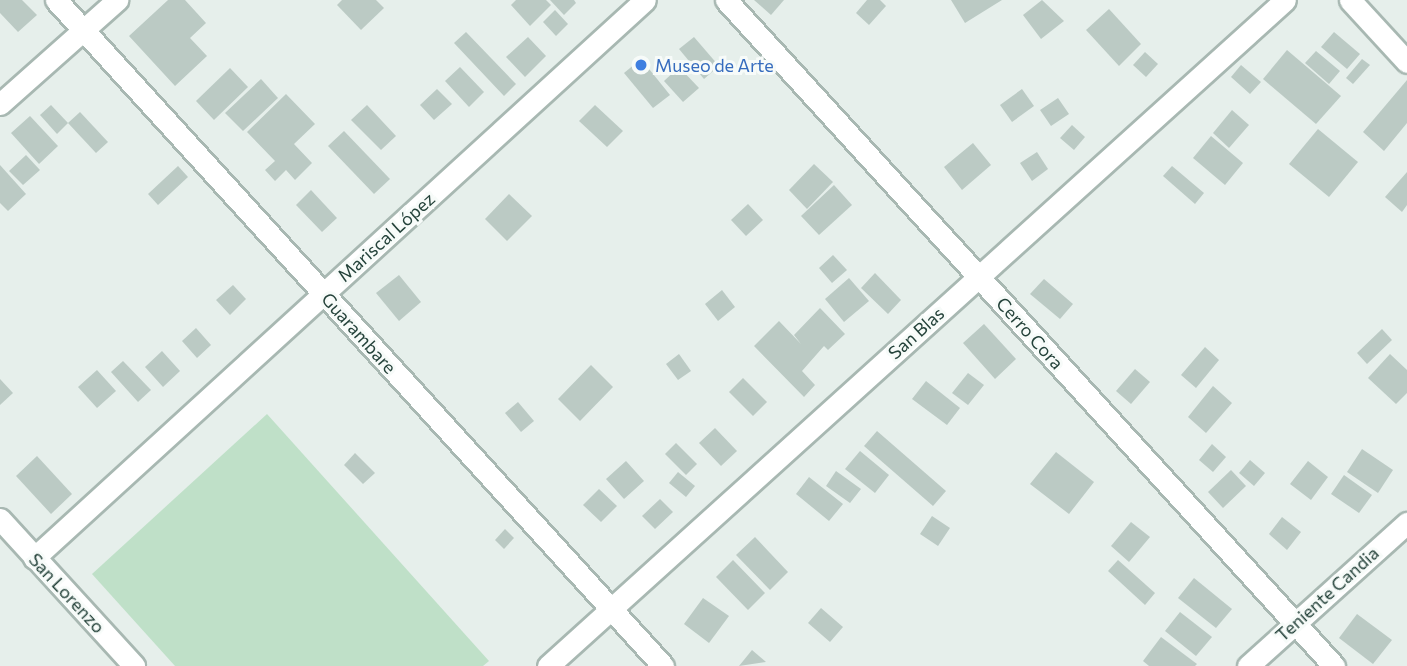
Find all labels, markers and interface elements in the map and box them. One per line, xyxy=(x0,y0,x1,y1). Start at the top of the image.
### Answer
place label: Museo de Arte xyxy=(655,54,774,76)
marker: Museo de Arte xyxy=(633,57,649,73)
street label: Mariscal López xyxy=(333,188,439,286)
street label: Guarambare xyxy=(317,288,401,378)
street label: Cerro Cora xyxy=(992,292,1068,374)
street label: San Blas xyxy=(884,302,948,364)
street label: Teniente Candia xyxy=(1271,542,1383,646)
street label: San Lorenzo xyxy=(25,549,109,637)

